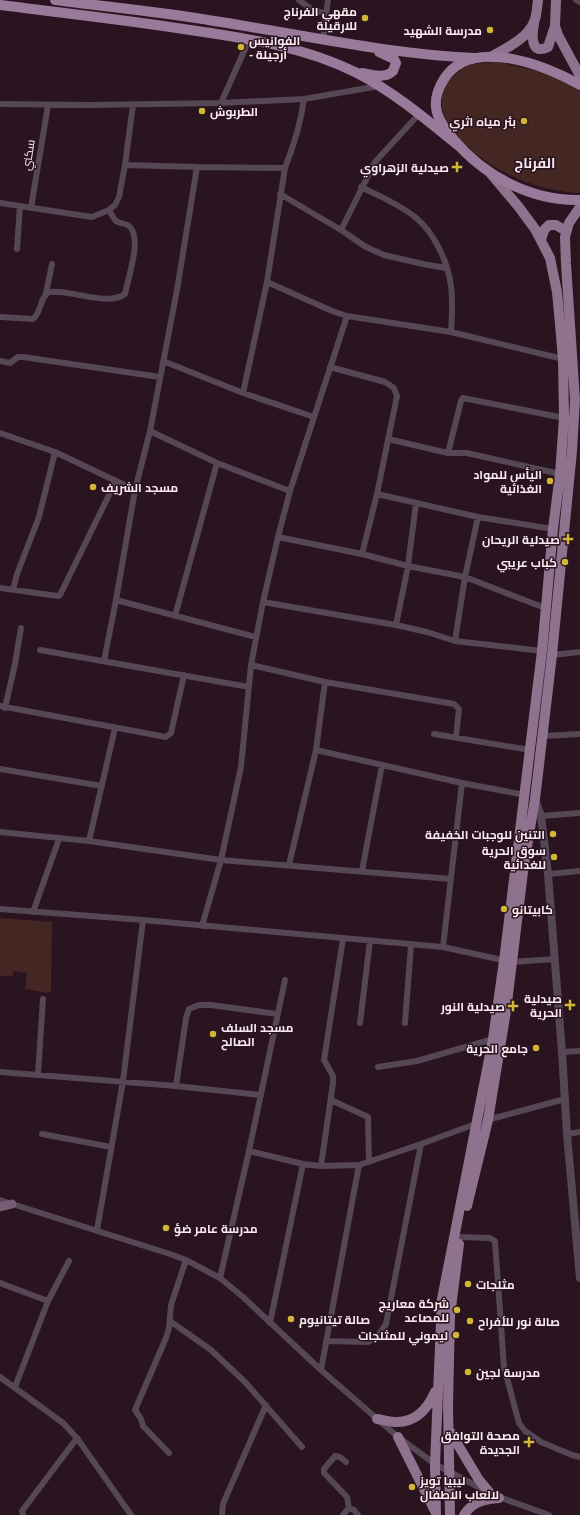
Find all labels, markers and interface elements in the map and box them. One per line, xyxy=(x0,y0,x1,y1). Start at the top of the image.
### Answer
place label: مقهي الفرناج للارقيلة xyxy=(284,4,357,34)
marker: مقهي الفرناج للارقيلة xyxy=(360,13,370,23)
place label: مدرسة الشهيد xyxy=(403,23,482,39)
marker: مدرسة الشهيد xyxy=(485,25,495,35)
place label: الفوانيس - أرجيلة xyxy=(249,33,300,63)
marker: الفوانيس - أرجيلة xyxy=(236,42,246,52)
place label: الطربوش xyxy=(210,104,258,120)
marker: الطربوش xyxy=(197,106,207,116)
place label: بئر مياه اثري xyxy=(449,114,516,132)
marker: بئر مياه اثري xyxy=(519,116,529,126)
street label: سكني xyxy=(18,138,41,172)
district label: الفرناج xyxy=(515,154,555,173)
place label: صيدلية الزهراوي xyxy=(360,160,449,178)
marker: صيدلية الزهراوي xyxy=(452,162,462,172)
place label: اليأس للمواد الغذائية xyxy=(473,467,542,496)
marker: اليأس للمواد الغذائية xyxy=(545,476,555,486)
place label: مسجد الشريف xyxy=(101,480,178,496)
marker: مسجد الشريف xyxy=(88,482,98,492)
place label: صيدلية الريحان xyxy=(482,532,560,548)
marker: صيدلية الريحان xyxy=(563,534,573,544)
place label: كباب عريبي xyxy=(497,555,557,573)
marker: كباب عريبي xyxy=(560,557,570,567)
place label: التنين للوجبات الخفيفة xyxy=(425,827,545,843)
marker: التنين للوجبات الخفيفة xyxy=(548,829,558,839)
place label: سوق الحرية للغدائية xyxy=(482,843,546,872)
marker: سوق الحرية للغدائية xyxy=(549,852,559,862)
place label: كابيتانو xyxy=(512,902,553,918)
marker: كابيتانو xyxy=(499,904,509,914)
place label: صيدلية الحرية xyxy=(524,991,562,1021)
place label: صيدلية النور xyxy=(440,999,505,1015)
marker: صيدلية الحرية xyxy=(565,1000,575,1010)
marker: صيدلية النور xyxy=(508,1001,518,1011)
place label: مسجد السلف الصالح xyxy=(221,1020,294,1051)
marker: مسجد السلف الصالح xyxy=(208,1029,218,1039)
place label: جامع الحرية xyxy=(466,1041,528,1058)
marker: جامع الحرية xyxy=(531,1043,541,1053)
place label: مدرسة عامر ضؤ xyxy=(174,1221,258,1237)
marker: مدرسة عامر ضؤ xyxy=(161,1223,171,1233)
place label: مثلجات xyxy=(476,1277,515,1292)
marker: مثلجات xyxy=(463,1279,473,1289)
place label: شركة معاريج للمصاعد xyxy=(379,1296,449,1325)
marker: شركة معاريج للمصاعد xyxy=(452,1305,462,1315)
place label: صالة تيتانيوم xyxy=(299,1312,370,1328)
marker: صالة تيتانيوم xyxy=(286,1314,296,1324)
place label: صالة نور للأفراح xyxy=(478,1314,560,1331)
marker: صالة نور للأفراح xyxy=(465,1316,475,1326)
place label: ليموني للمثلجات xyxy=(358,1328,448,1346)
marker: ليموني للمثلجات xyxy=(451,1330,461,1340)
place label: مدرسة لجين xyxy=(476,1365,540,1381)
marker: مدرسة لجين xyxy=(463,1367,473,1377)
place label: مصحة التوافق الجديدة xyxy=(441,1428,520,1457)
marker: مصحة التوافق الجديدة xyxy=(523,1436,535,1448)
place label: ليبيا تويز لالعاب الاطفال xyxy=(419,1473,499,1503)
marker: ليبيا تويز لالعاب الاطفال xyxy=(407,1482,417,1492)

